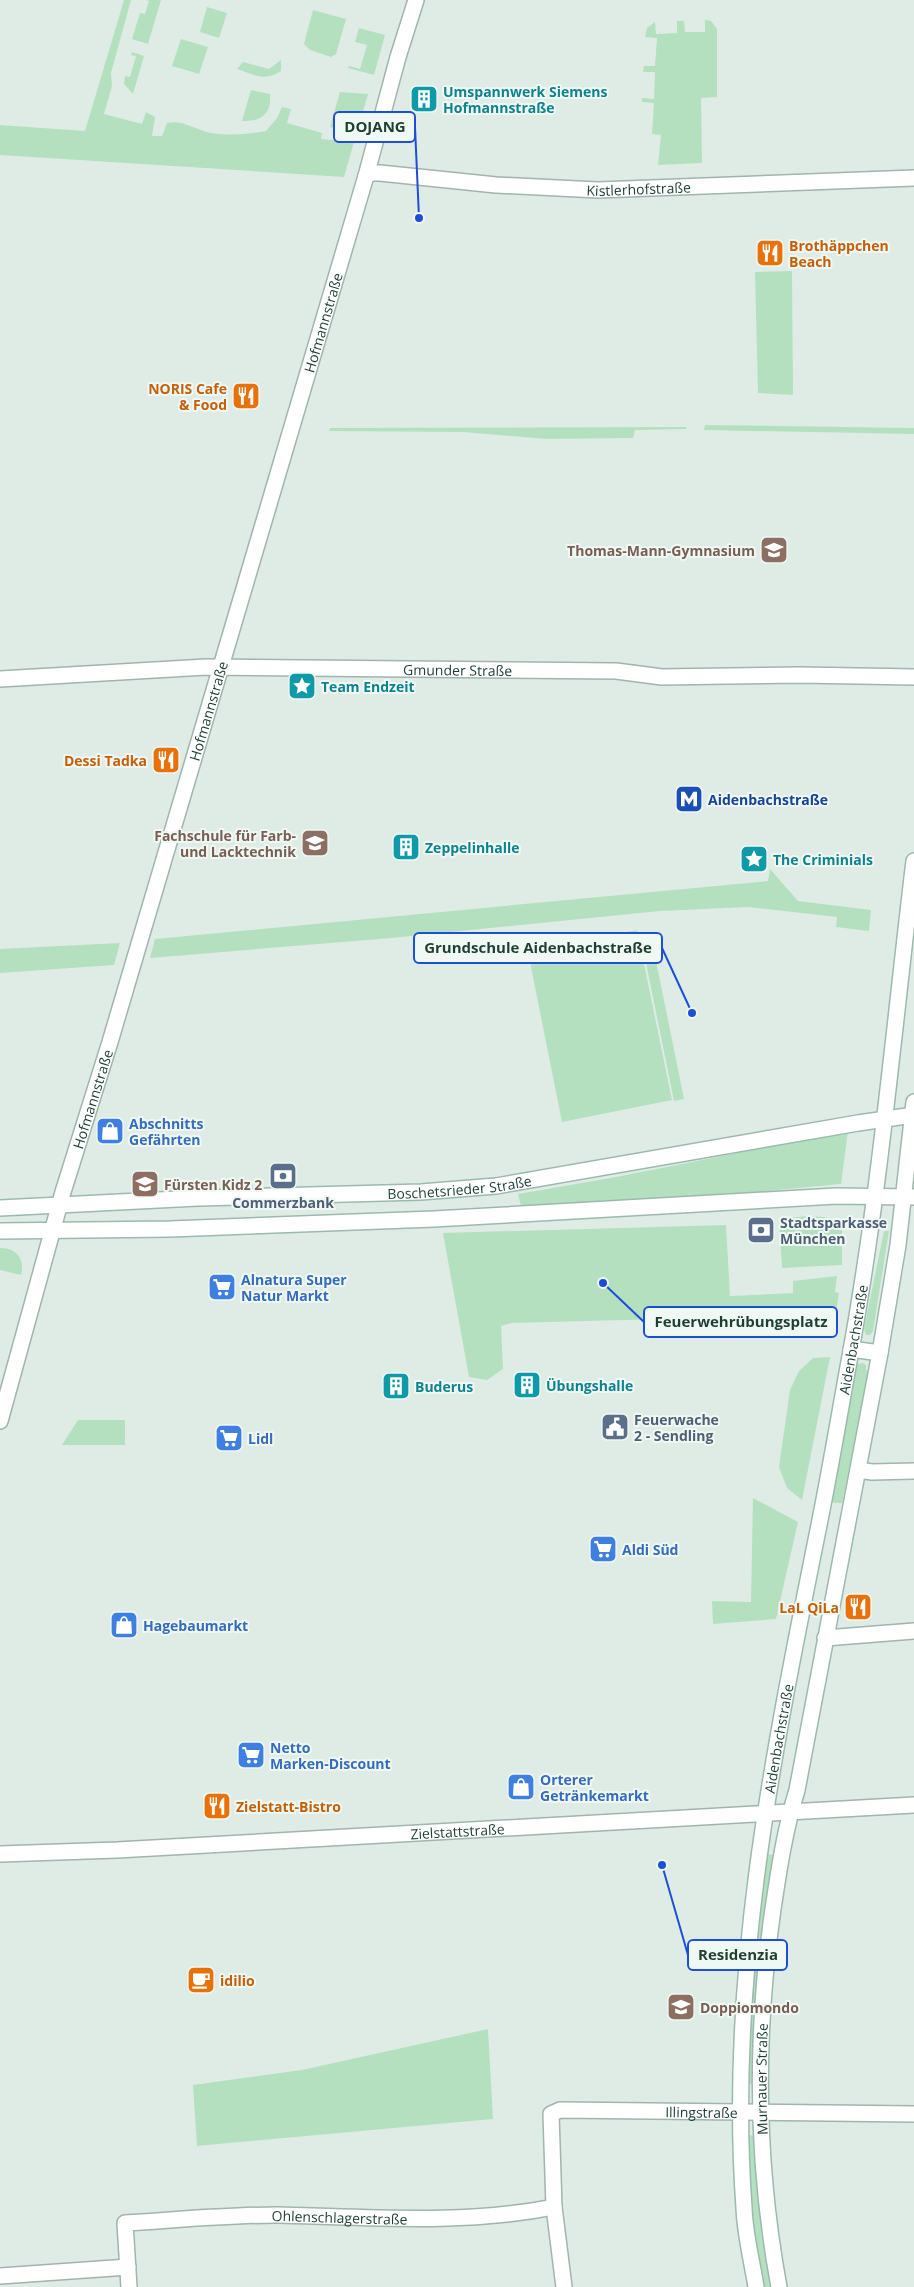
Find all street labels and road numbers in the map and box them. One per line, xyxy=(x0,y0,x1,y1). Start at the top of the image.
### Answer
street label: Kistlerhofstraße xyxy=(586,177,691,200)
street label: Hofmannstraße xyxy=(299,270,346,375)
street label: Hofmannstraße xyxy=(184,659,232,763)
street label: Gmunder Straße xyxy=(403,659,512,679)
street label: Hofmannstraße xyxy=(68,1047,117,1151)
street label: Boschetsrieder Straße xyxy=(387,1170,533,1202)
street label: Aidenbachstraße xyxy=(834,1283,871,1396)
street label: Aidenbachstraße xyxy=(759,1682,797,1795)
street label: Zielstattstraße xyxy=(410,1819,505,1843)
street label: Murnauer Straße xyxy=(751,2023,771,2135)
street label: Illingstraße xyxy=(665,2102,738,2122)
street label: Ohlenschlagerstraße xyxy=(272,2205,408,2228)

